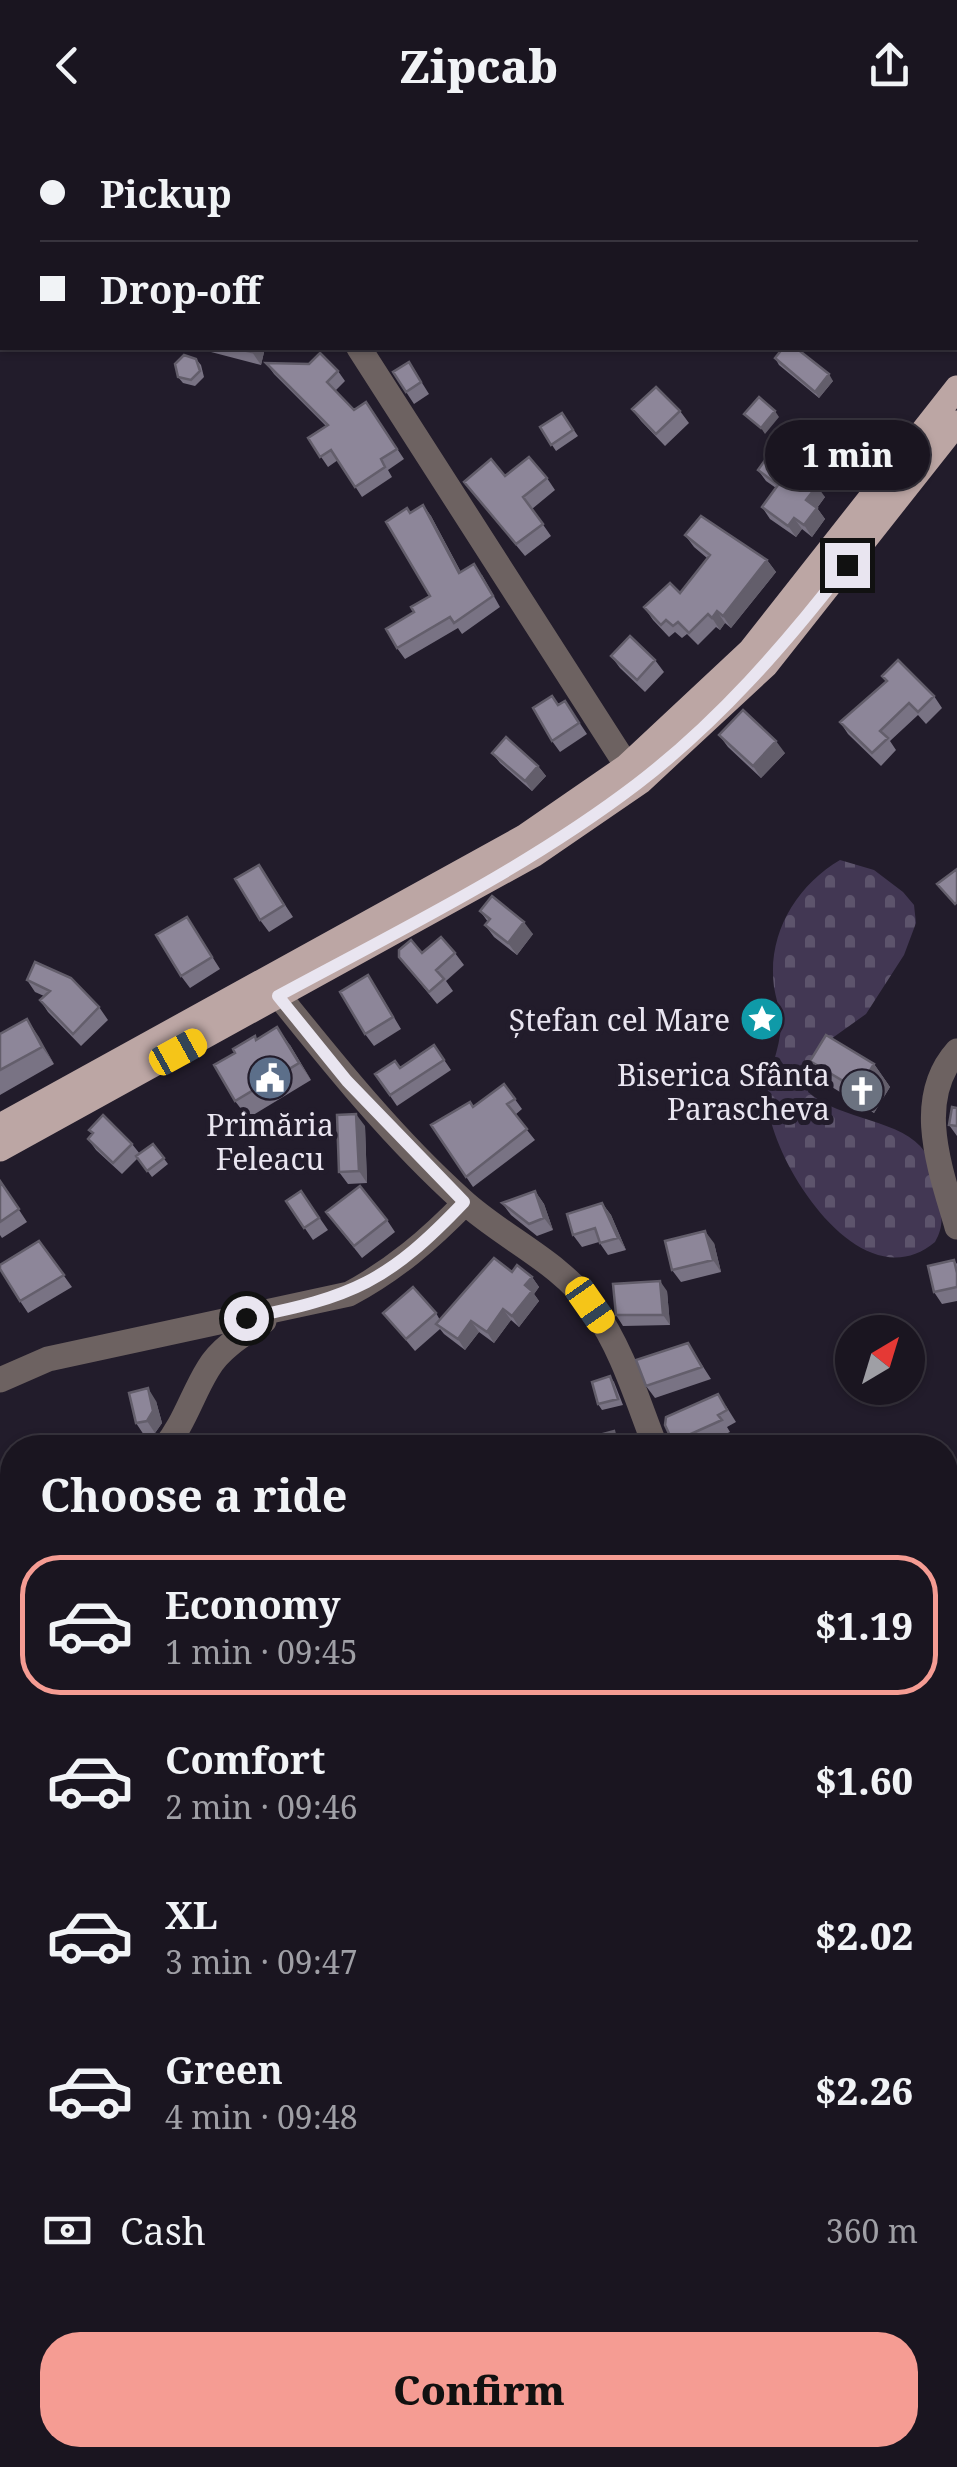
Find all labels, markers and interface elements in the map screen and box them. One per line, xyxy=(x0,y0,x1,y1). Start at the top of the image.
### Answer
text: Zipcab xyxy=(399,35,558,96)
icon: back xyxy=(40,38,95,93)
icon: share xyxy=(862,38,917,93)
text: Pickup xyxy=(100,167,232,219)
text: Drop-off xyxy=(100,263,261,315)
callout: 1 min xyxy=(764,420,930,490)
text: 1 min xyxy=(802,433,893,476)
route end xyxy=(825,543,870,588)
place icon: Ștefan cel Mare xyxy=(739,996,785,1042)
place label: Ștefan cel Mare xyxy=(509,999,730,1040)
car xyxy=(144,1024,212,1080)
place label: Biserica Sfânta Parascheva xyxy=(617,1054,830,1129)
public building icon: Primăria Feleacu xyxy=(247,1055,293,1101)
church icon: Biserica Sfânta Parascheva xyxy=(839,1068,885,1114)
place label: Primăria Feleacu xyxy=(206,1104,334,1179)
car xyxy=(561,1272,619,1338)
route start xyxy=(224,1296,269,1341)
north arrow xyxy=(835,1315,925,1405)
map controls xyxy=(835,1315,925,1405)
text: Choose a ride xyxy=(40,1464,348,1525)
text: Economy xyxy=(165,1578,341,1630)
icon: car xyxy=(45,1580,135,1670)
text: $1.19 xyxy=(815,1599,913,1651)
text: 1 min · 09:45 xyxy=(165,1630,358,1673)
text: Comfort xyxy=(165,1733,325,1785)
icon: car xyxy=(45,1735,135,1825)
text: $1.60 xyxy=(815,1754,913,1806)
text: 2 min · 09:46 xyxy=(165,1785,358,1828)
text: XL xyxy=(165,1888,218,1940)
icon: car xyxy=(45,1890,135,1980)
text: $2.02 xyxy=(815,1909,913,1961)
text: 3 min · 09:47 xyxy=(165,1940,358,1983)
text: Green xyxy=(165,2043,283,2095)
icon: car xyxy=(45,2045,135,2135)
text: $2.26 xyxy=(815,2064,913,2116)
text: 4 min · 09:48 xyxy=(165,2095,358,2138)
icon: cash xyxy=(40,2203,95,2258)
text: Cash xyxy=(120,2204,206,2256)
text: 360 m xyxy=(826,2209,918,2252)
button: Confirm xyxy=(40,2332,918,2447)

